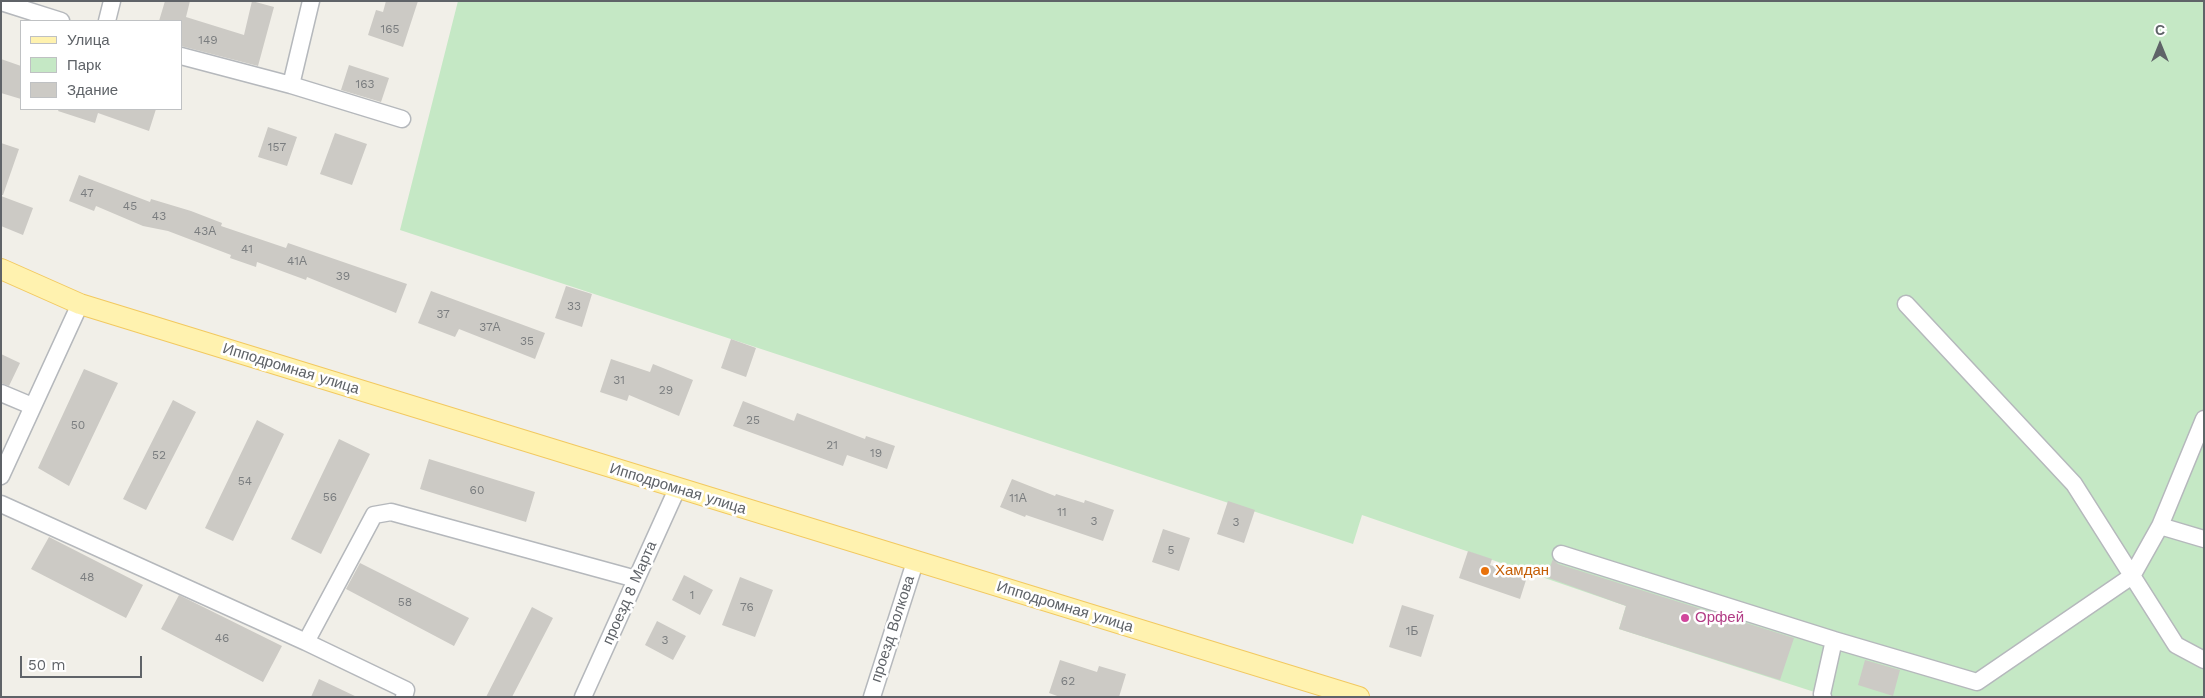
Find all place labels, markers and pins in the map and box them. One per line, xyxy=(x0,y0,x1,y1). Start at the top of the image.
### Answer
place label: Хамдан xyxy=(1495,562,1549,580)
marker: Хамдан xyxy=(1479,565,1491,577)
place label: Орфей xyxy=(1695,609,1744,627)
marker: Орфей xyxy=(1679,612,1691,624)

